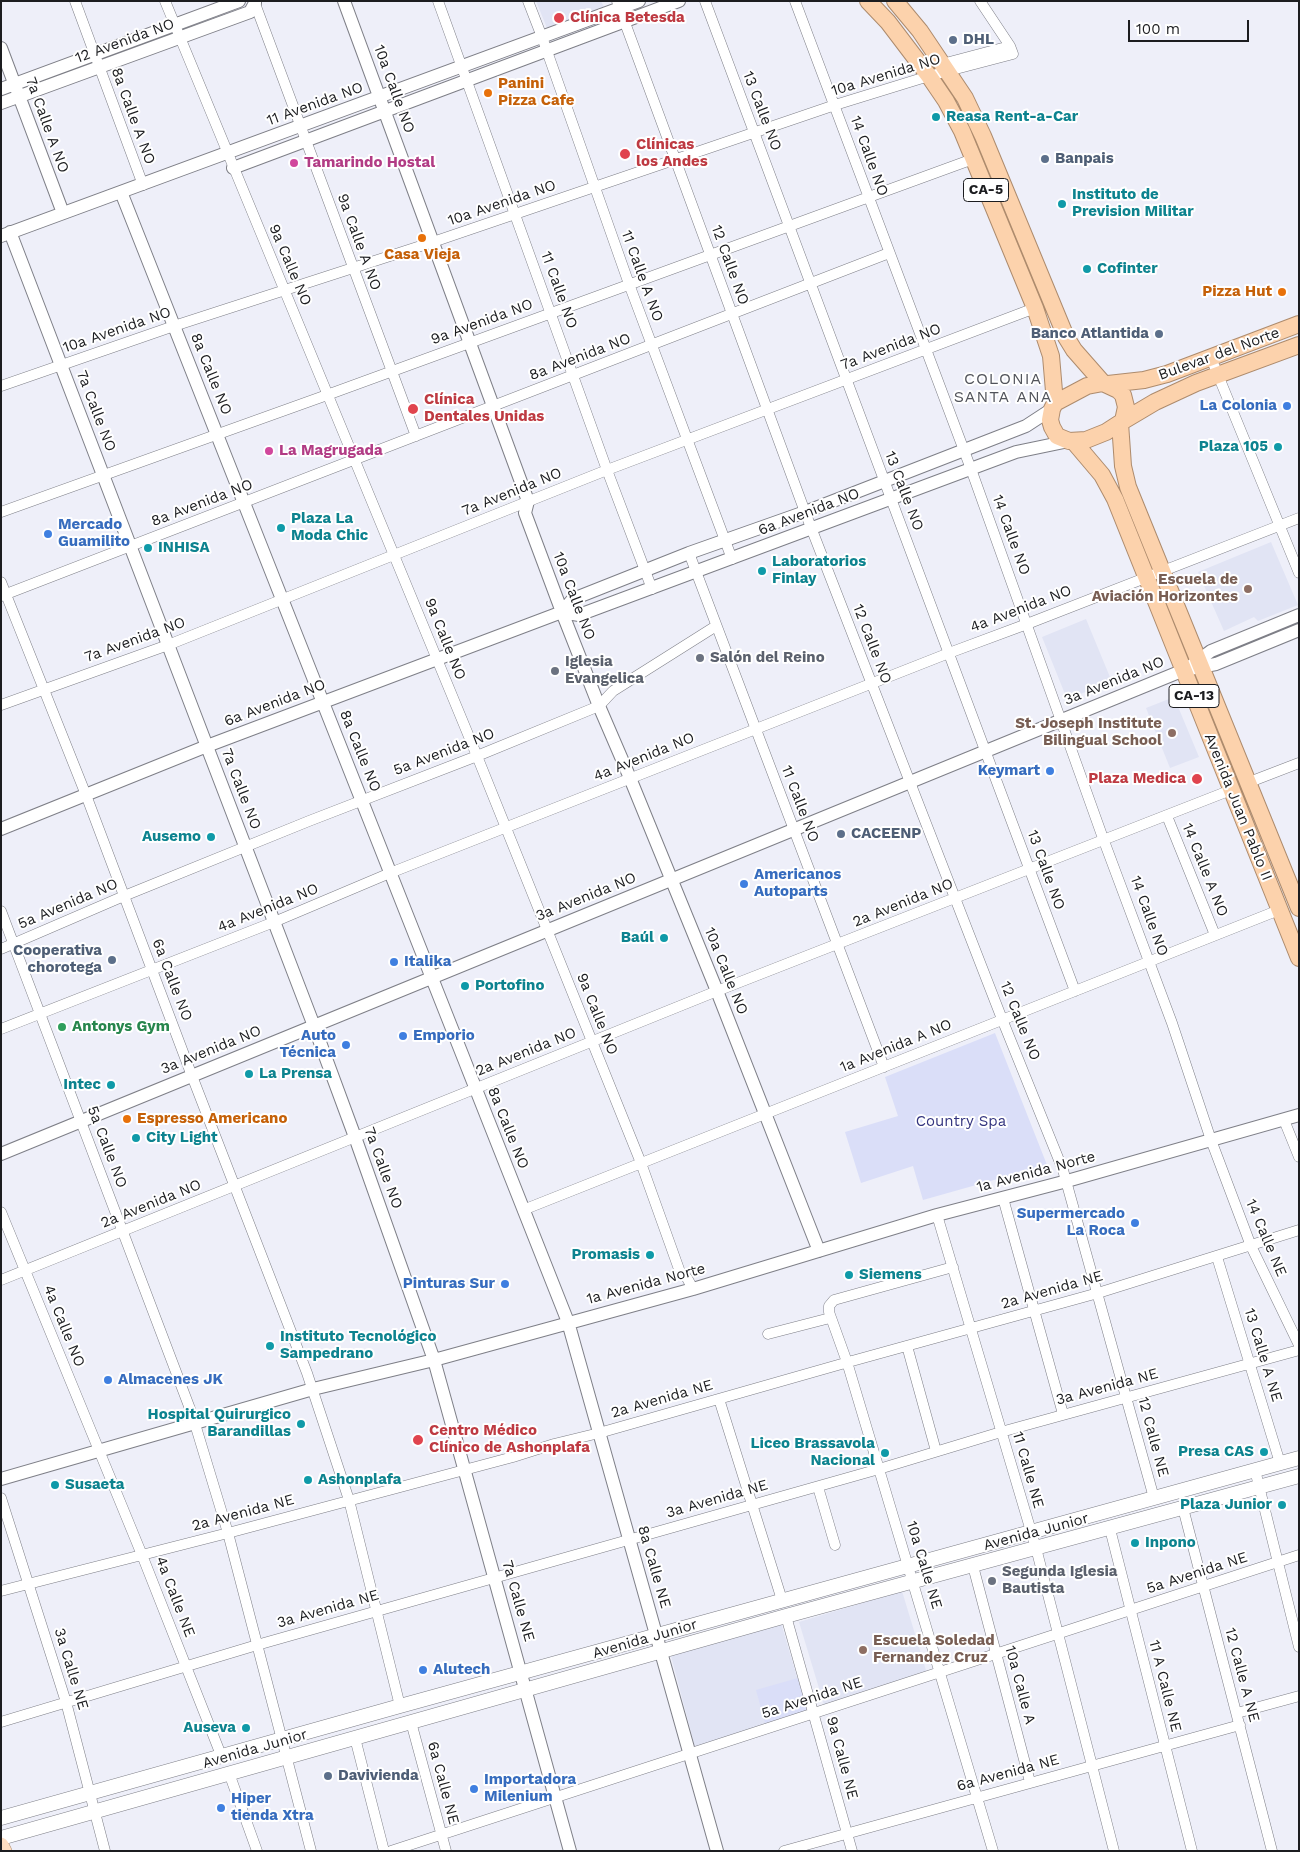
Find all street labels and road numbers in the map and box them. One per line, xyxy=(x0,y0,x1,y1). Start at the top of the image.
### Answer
street label: 12 Avenida NO xyxy=(73,15,177,67)
street label: 10a Calle NO xyxy=(370,42,418,136)
street label: 10a Avenida NO xyxy=(829,50,943,100)
street label: 8a Calle A NO xyxy=(107,65,159,167)
street label: 13 Calle NO xyxy=(739,69,785,153)
street label: 7a Calle A NO xyxy=(21,75,73,175)
street label: 11 Avenida NO xyxy=(264,78,366,130)
street label: 14 Calle NO xyxy=(846,113,892,199)
street label: 10a Avenida NO xyxy=(446,176,558,230)
road number: CA-5 xyxy=(964,178,1008,202)
street label: 9a Calle A NO xyxy=(333,191,385,293)
street label: 9a Calle NO xyxy=(265,222,315,308)
street label: 12 Calle NO xyxy=(707,223,753,307)
street label: 11 Calle A NO xyxy=(617,228,667,324)
street label: 11 Calle NO xyxy=(537,249,581,331)
street label: 9a Avenida NO xyxy=(429,295,535,349)
street label: 10a Avenida NO xyxy=(61,303,173,357)
street label: 7a Avenida NO xyxy=(838,320,944,374)
street label: Bulevar del Norte xyxy=(1156,324,1282,384)
street label: 8a Avenida NO xyxy=(527,329,633,385)
street label: 8a Calle NO xyxy=(186,330,236,418)
street label: 7a Calle NO xyxy=(72,368,120,454)
street label: 13 Calle NO xyxy=(881,449,927,533)
street label: 7a Avenida NO xyxy=(460,464,564,520)
street label: 8a Avenida NO xyxy=(149,475,255,531)
street label: 6a Avenida NO xyxy=(756,484,862,540)
street label: 14 Calle NO xyxy=(988,492,1034,578)
street label: 10a Calle NO xyxy=(549,549,599,643)
street label: 4a Avenida NO xyxy=(968,581,1074,637)
street label: 9a Calle NO xyxy=(420,595,470,683)
street label: 12 Calle NO xyxy=(849,602,895,686)
street label: 7a Avenida NO xyxy=(82,613,188,667)
street label: 3a Avenida NO xyxy=(1061,653,1167,709)
street label: 6a Avenida NO xyxy=(222,675,328,731)
road number: CA-13 xyxy=(1169,684,1219,708)
street label: 8a Calle NO xyxy=(335,707,385,795)
street label: 5a Avenida NO xyxy=(391,724,497,780)
street label: 4a Avenida NO xyxy=(591,729,697,785)
street label: Avenida Juan Pablo II xyxy=(1200,731,1276,883)
street label: 7a Calle NO xyxy=(217,746,265,832)
street label: 11 Calle NO xyxy=(777,763,823,845)
street label: 14 Calle A NO xyxy=(1178,821,1232,919)
street label: 13 Calle NO xyxy=(1023,828,1069,912)
street label: 3a Avenida NO xyxy=(533,869,639,925)
street label: 14 Calle NO xyxy=(1126,873,1172,959)
street label: 5a Avenida NO xyxy=(15,875,121,933)
street label: 2a Avenida NO xyxy=(850,875,956,931)
street label: 4a Avenida NO xyxy=(215,880,321,936)
street label: 10a Calle NO xyxy=(700,925,752,1017)
street label: 6a Calle NO xyxy=(148,936,196,1024)
street label: 9a Calle NO xyxy=(572,970,622,1058)
street label: 12 Calle NO xyxy=(996,979,1044,1063)
street label: 1a Avenida A NO xyxy=(838,1015,954,1077)
street label: 3a Avenida NO xyxy=(158,1022,264,1078)
street label: 2a Avenida NO xyxy=(473,1024,579,1080)
street label: 8a Calle NO xyxy=(483,1084,533,1172)
street label: 5a Calle NO xyxy=(83,1103,131,1191)
street label: 7a Calle NO xyxy=(360,1125,406,1211)
street label: 1a Avenida Norte xyxy=(975,1148,1097,1196)
street label: 2a Avenida NO xyxy=(98,1176,204,1232)
street label: 14 Calle NE xyxy=(1242,1197,1290,1279)
street label: 1a Avenida Norte xyxy=(585,1260,707,1308)
street label: 2a Avenida NE xyxy=(999,1267,1105,1313)
street label: 4a Calle NO xyxy=(39,1282,89,1370)
street label: 13 Calle A NE xyxy=(1240,1306,1286,1404)
street label: 3a Avenida NE xyxy=(1054,1365,1160,1409)
street label: 2a Avenida NE xyxy=(609,1376,715,1422)
street label: 12 Calle NE xyxy=(1134,1395,1172,1479)
street label: 11 Calle NE xyxy=(1008,1429,1048,1511)
street label: 3a Avenida NE xyxy=(664,1476,770,1522)
street label: 2a Avenida NE xyxy=(190,1491,296,1535)
street label: Avenida Junior xyxy=(981,1509,1091,1555)
street label: 10a Calle NE xyxy=(902,1519,946,1611)
street label: 8a Calle NE xyxy=(634,1524,674,1610)
street label: 5a Avenida NE xyxy=(1144,1548,1250,1598)
street label: 4a Calle NE xyxy=(151,1554,199,1640)
street label: 7a Calle NE xyxy=(498,1558,538,1644)
street label: 3a Avenida NE xyxy=(275,1586,381,1632)
street label: Avenida Junior xyxy=(591,1615,699,1663)
street label: 3a Calle NE xyxy=(50,1626,92,1712)
street label: 12 Calle A NE xyxy=(1221,1626,1263,1724)
street label: 11 A Calle NE xyxy=(1145,1638,1185,1734)
street label: 10a Calle A xyxy=(1001,1644,1039,1726)
street label: 5a Avenida NE xyxy=(759,1673,865,1723)
street label: 9a Calle NE xyxy=(822,1715,862,1801)
street label: Avenida Junior xyxy=(201,1725,309,1773)
street label: 6a Calle NE xyxy=(423,1740,463,1826)
street label: 6a Avenida NE xyxy=(955,1751,1061,1795)

